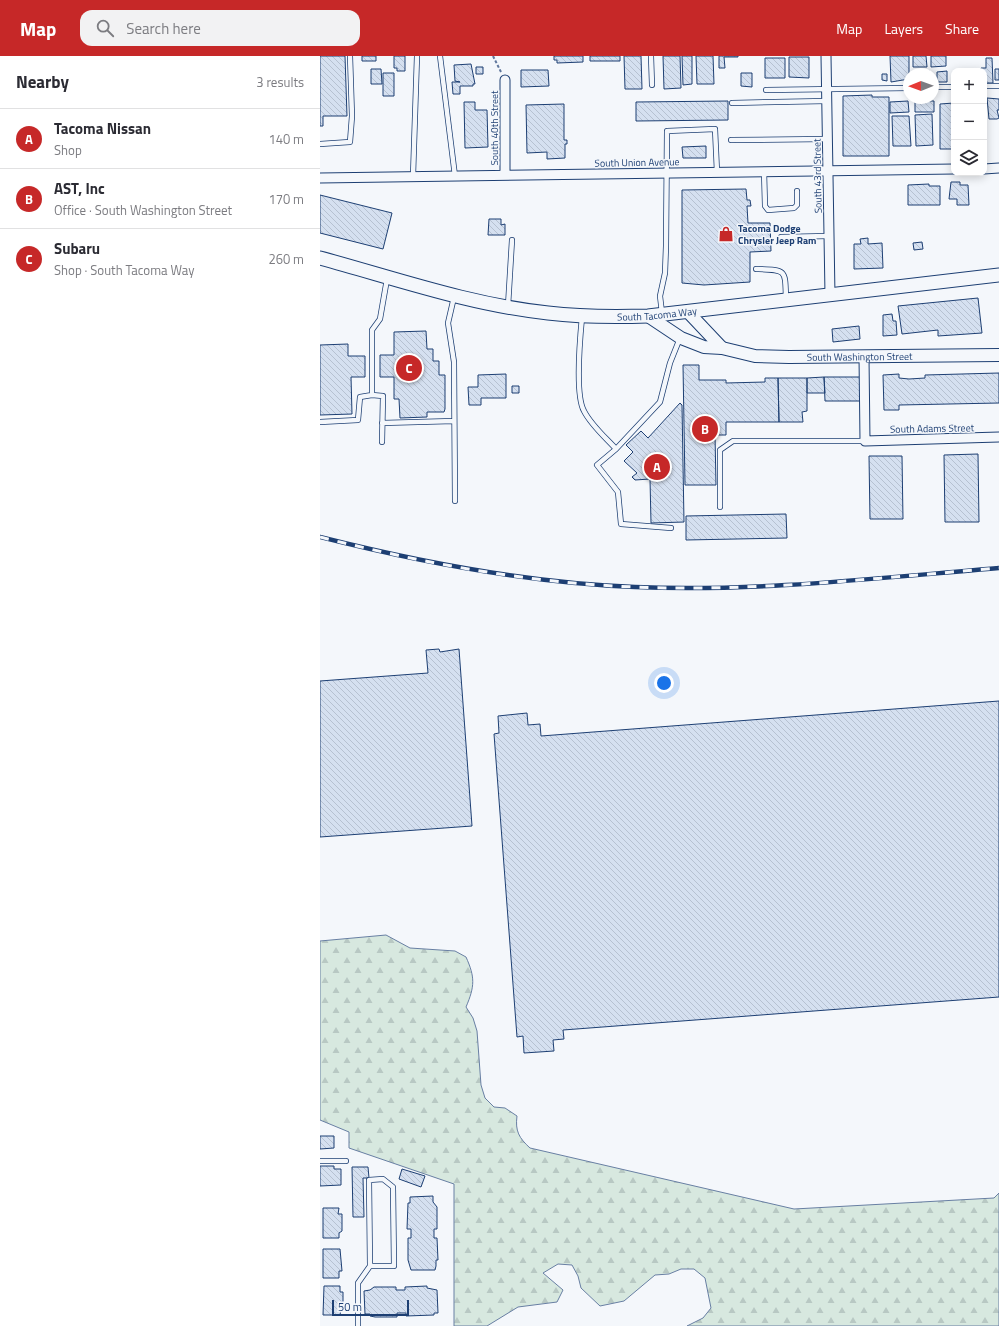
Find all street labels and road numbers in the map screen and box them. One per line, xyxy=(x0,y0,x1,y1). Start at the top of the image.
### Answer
street label: South 40th Street xyxy=(487,90,502,166)
street label: South 43rd Street xyxy=(809,138,826,214)
street label: South Union Avenue xyxy=(594,154,680,171)
street label: South Tacoma Way xyxy=(617,303,698,325)
street label: South Washington Street xyxy=(807,349,913,365)
street label: South Adams Street xyxy=(890,420,975,437)

